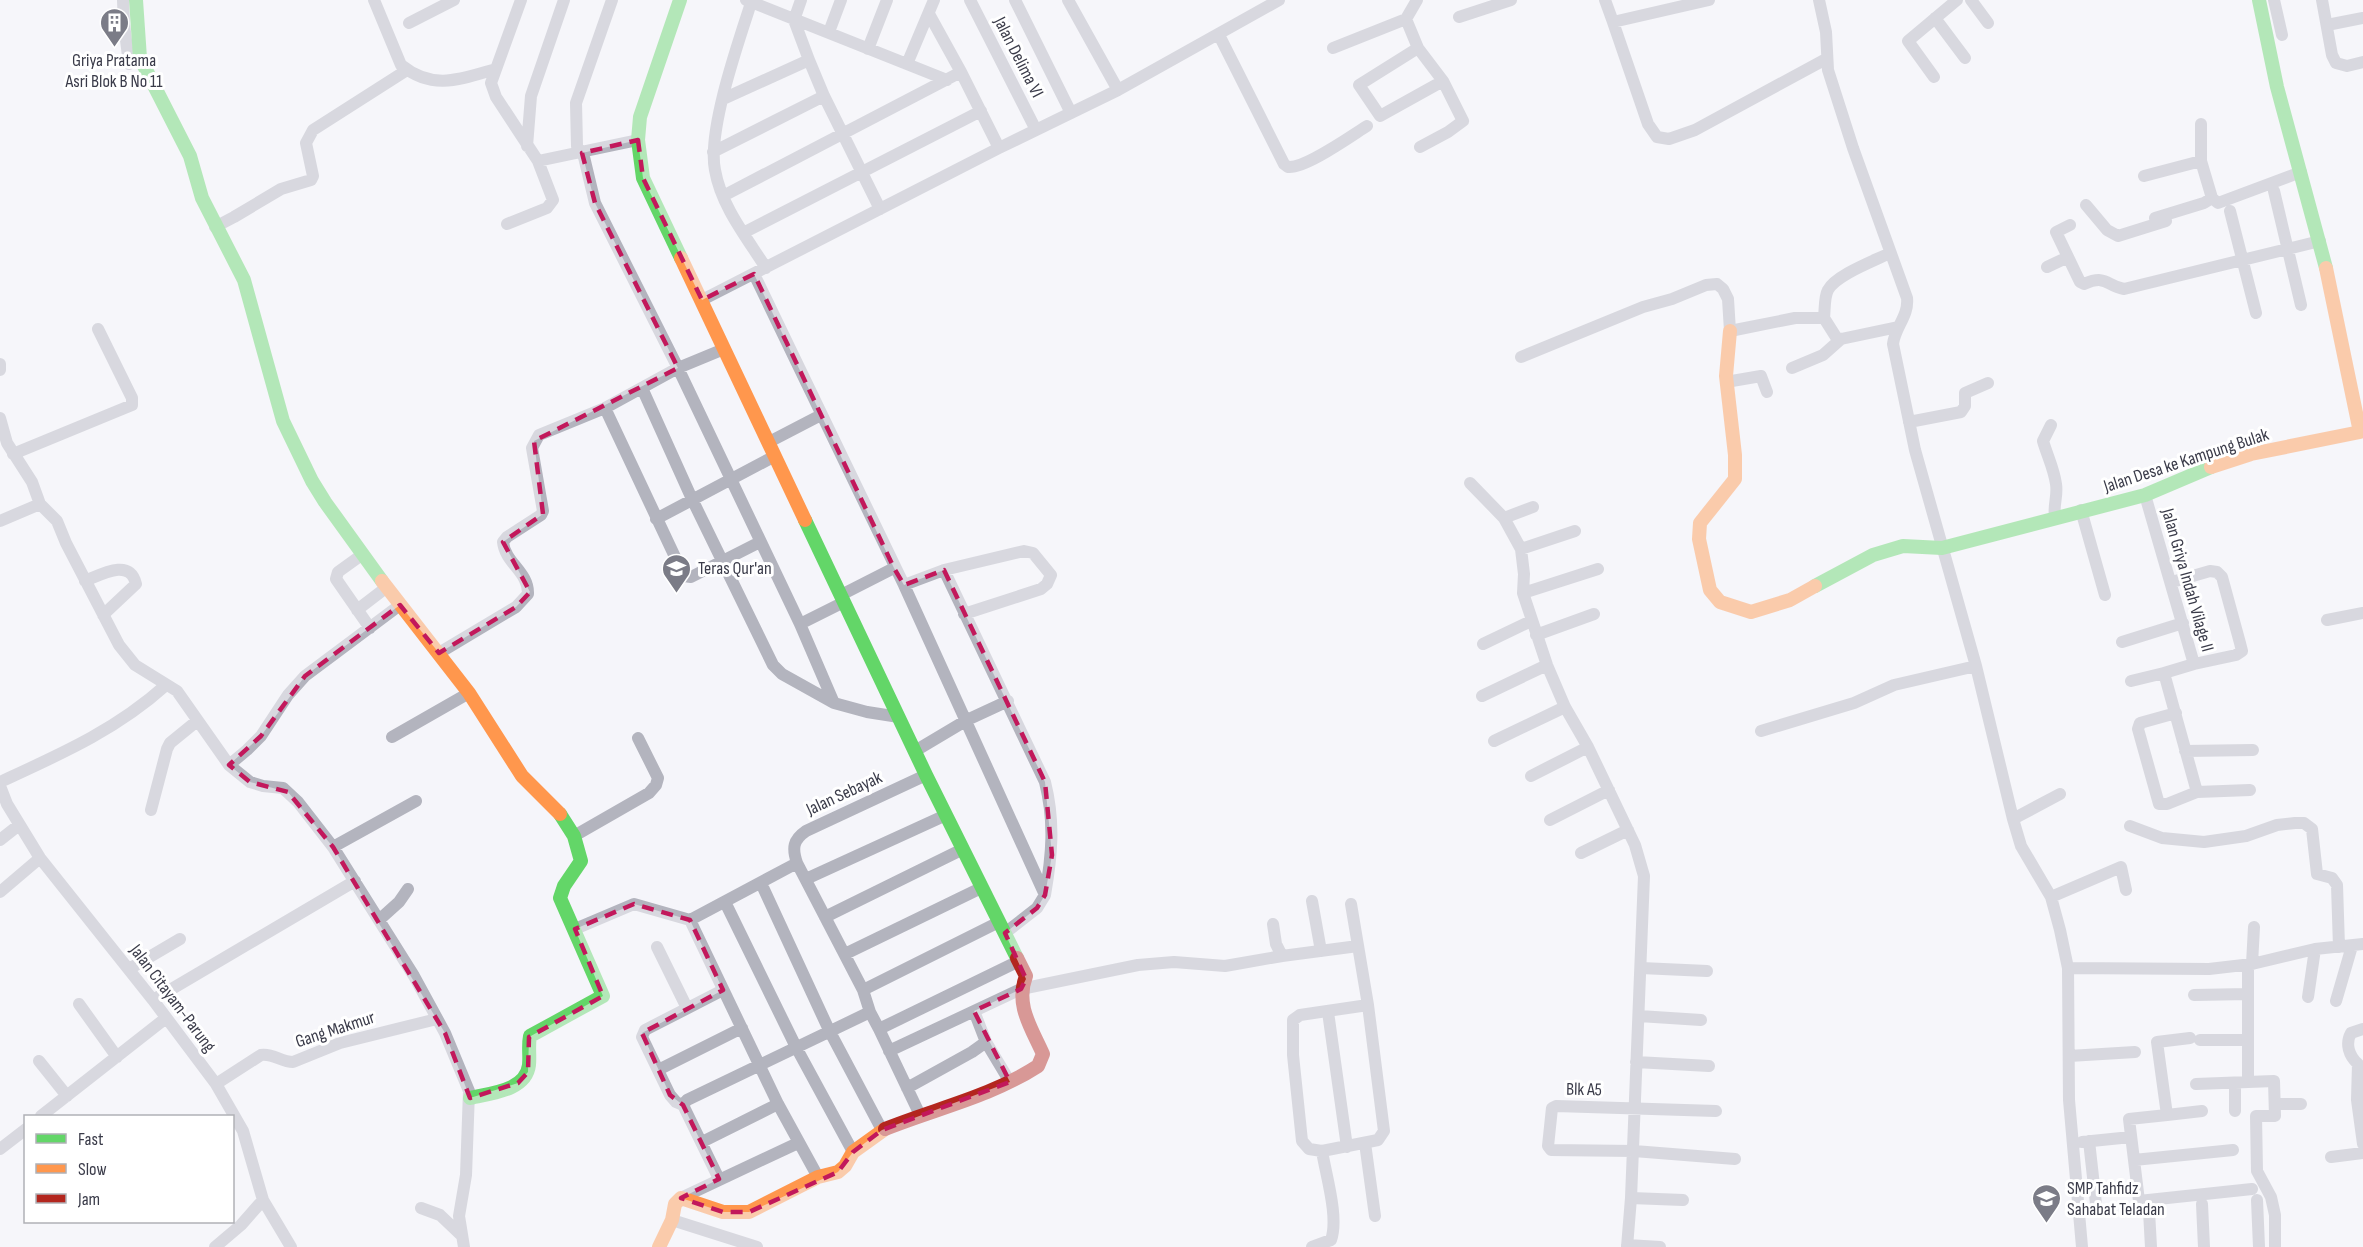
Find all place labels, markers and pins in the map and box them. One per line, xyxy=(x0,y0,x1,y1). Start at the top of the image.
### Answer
building icon: Griya Pratama Asri Blok B No 11 xyxy=(98,7,130,49)
place label: Griya Pratama Asri Blok B No 11 xyxy=(64,50,163,92)
school or university icon: Teras Qur'an xyxy=(661,552,693,594)
place label: Teras Qur'an xyxy=(698,558,772,579)
place label: SMP Tahfidz Sahabat Teladan xyxy=(2067,1178,2165,1220)
school or university icon: SMP Tahfidz Sahabat Teladan xyxy=(2030,1182,2062,1224)

